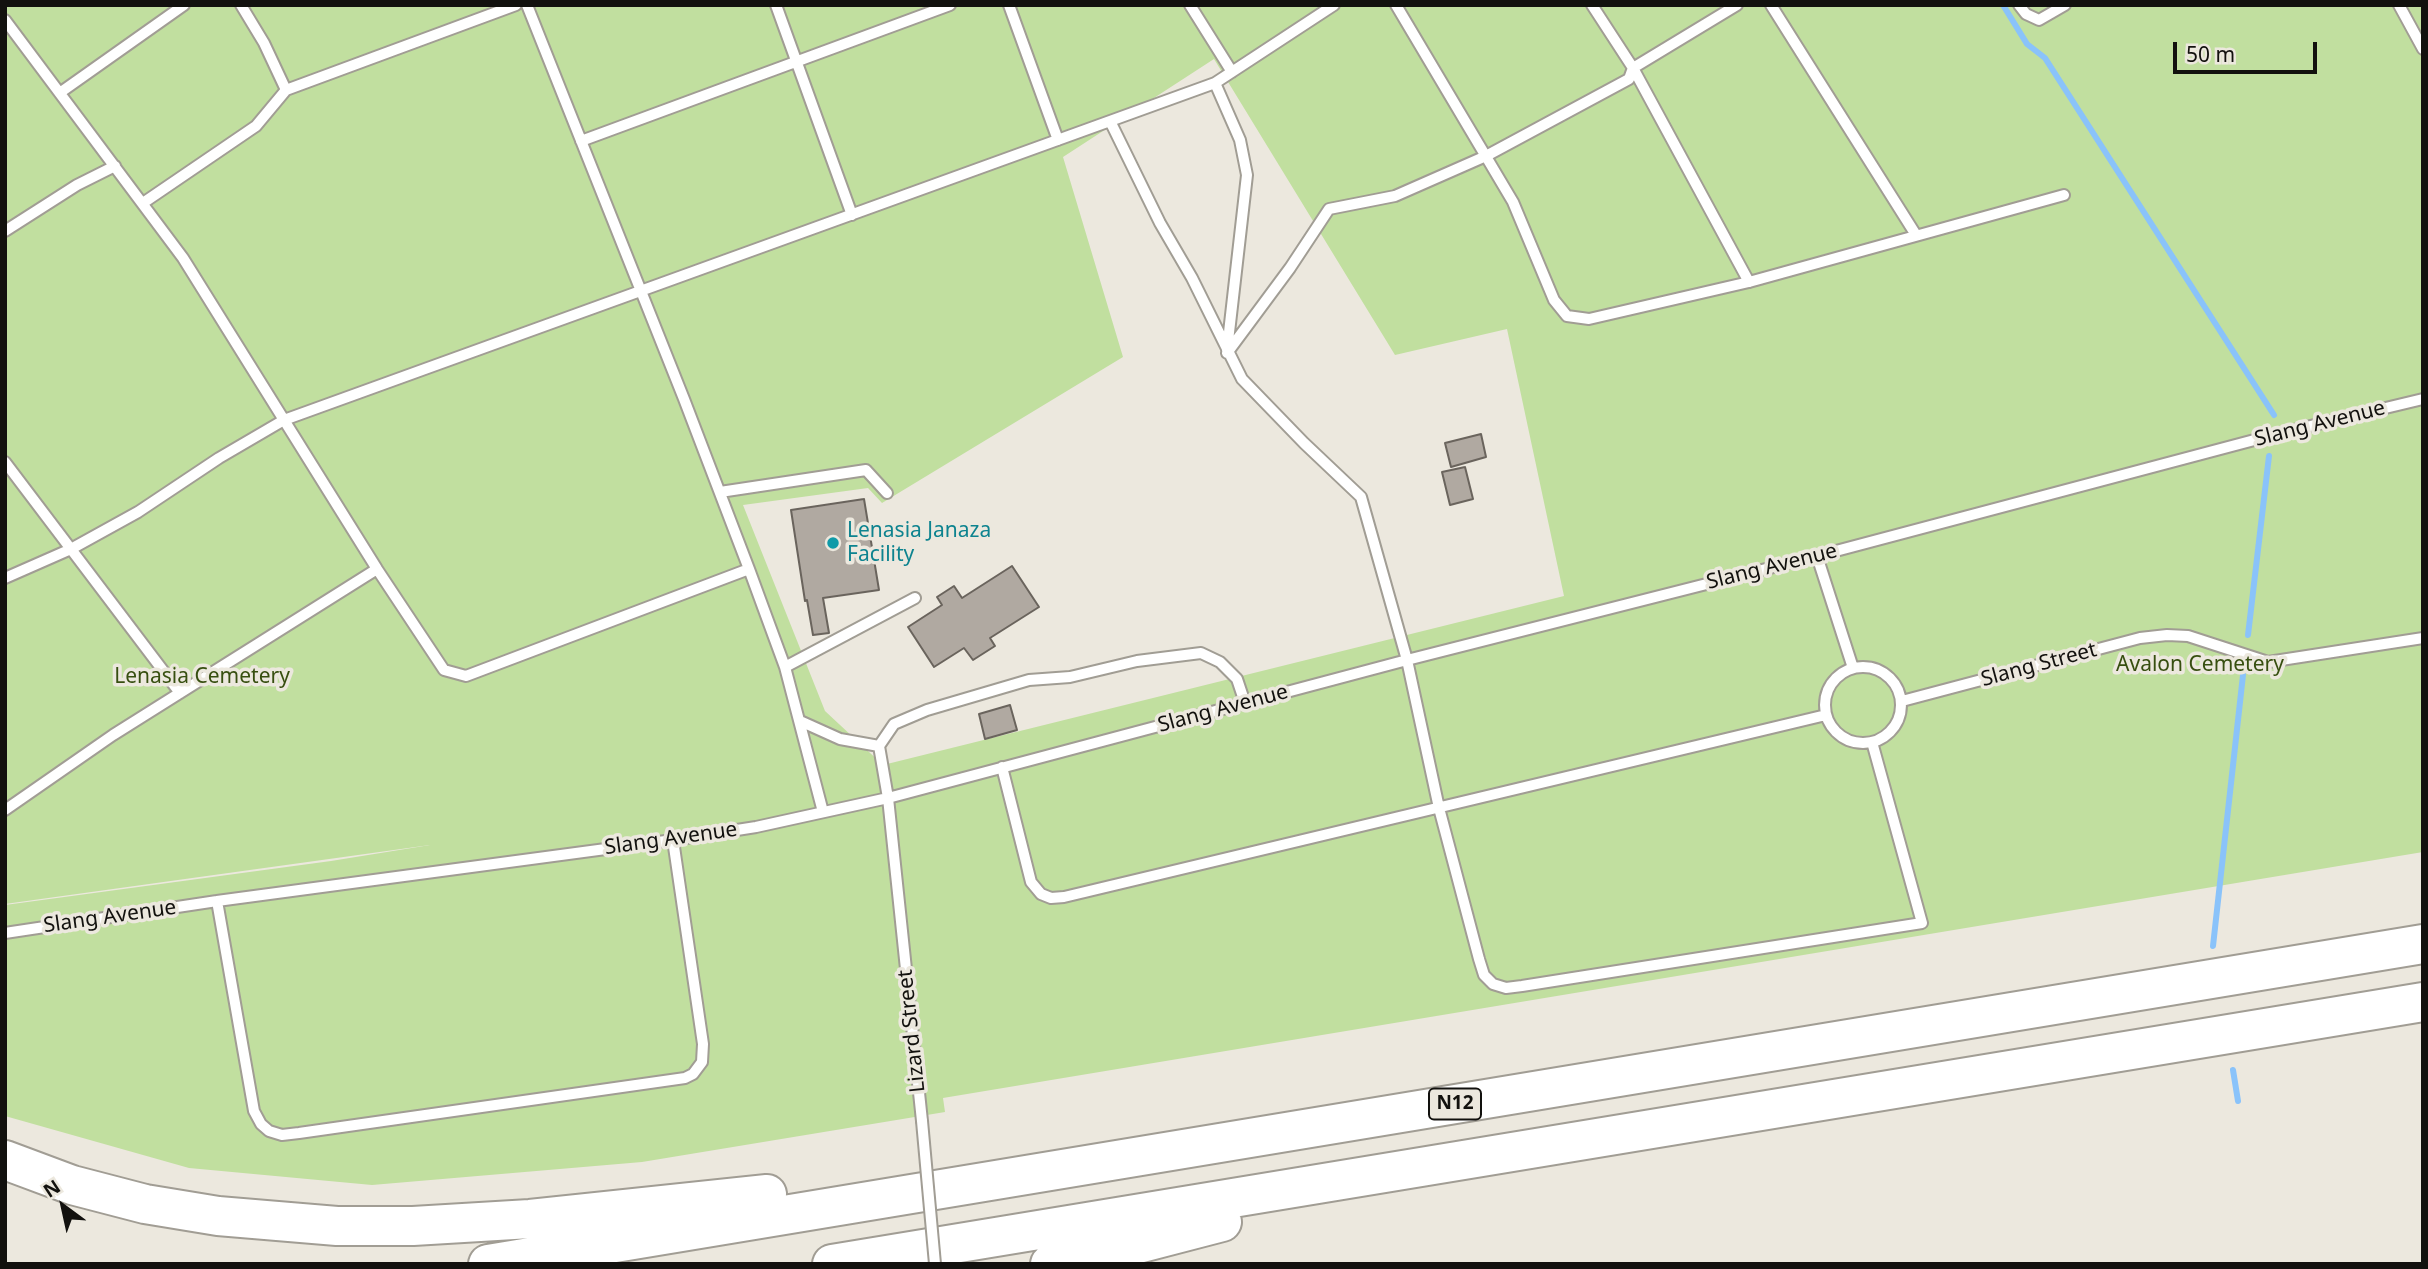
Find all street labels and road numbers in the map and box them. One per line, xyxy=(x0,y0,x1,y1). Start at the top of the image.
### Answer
street label: Slang Avenue xyxy=(2252,396,2388,452)
street label: Slang Avenue xyxy=(1704,539,1840,595)
street label: Slang Street xyxy=(1978,637,2100,693)
street label: Slang Avenue xyxy=(1155,680,1291,738)
street label: Slang Avenue xyxy=(603,817,739,861)
street label: Slang Avenue xyxy=(42,895,178,939)
street label: Lizard Street xyxy=(893,968,931,1094)
road number: N12 xyxy=(1429,1088,1481,1120)

